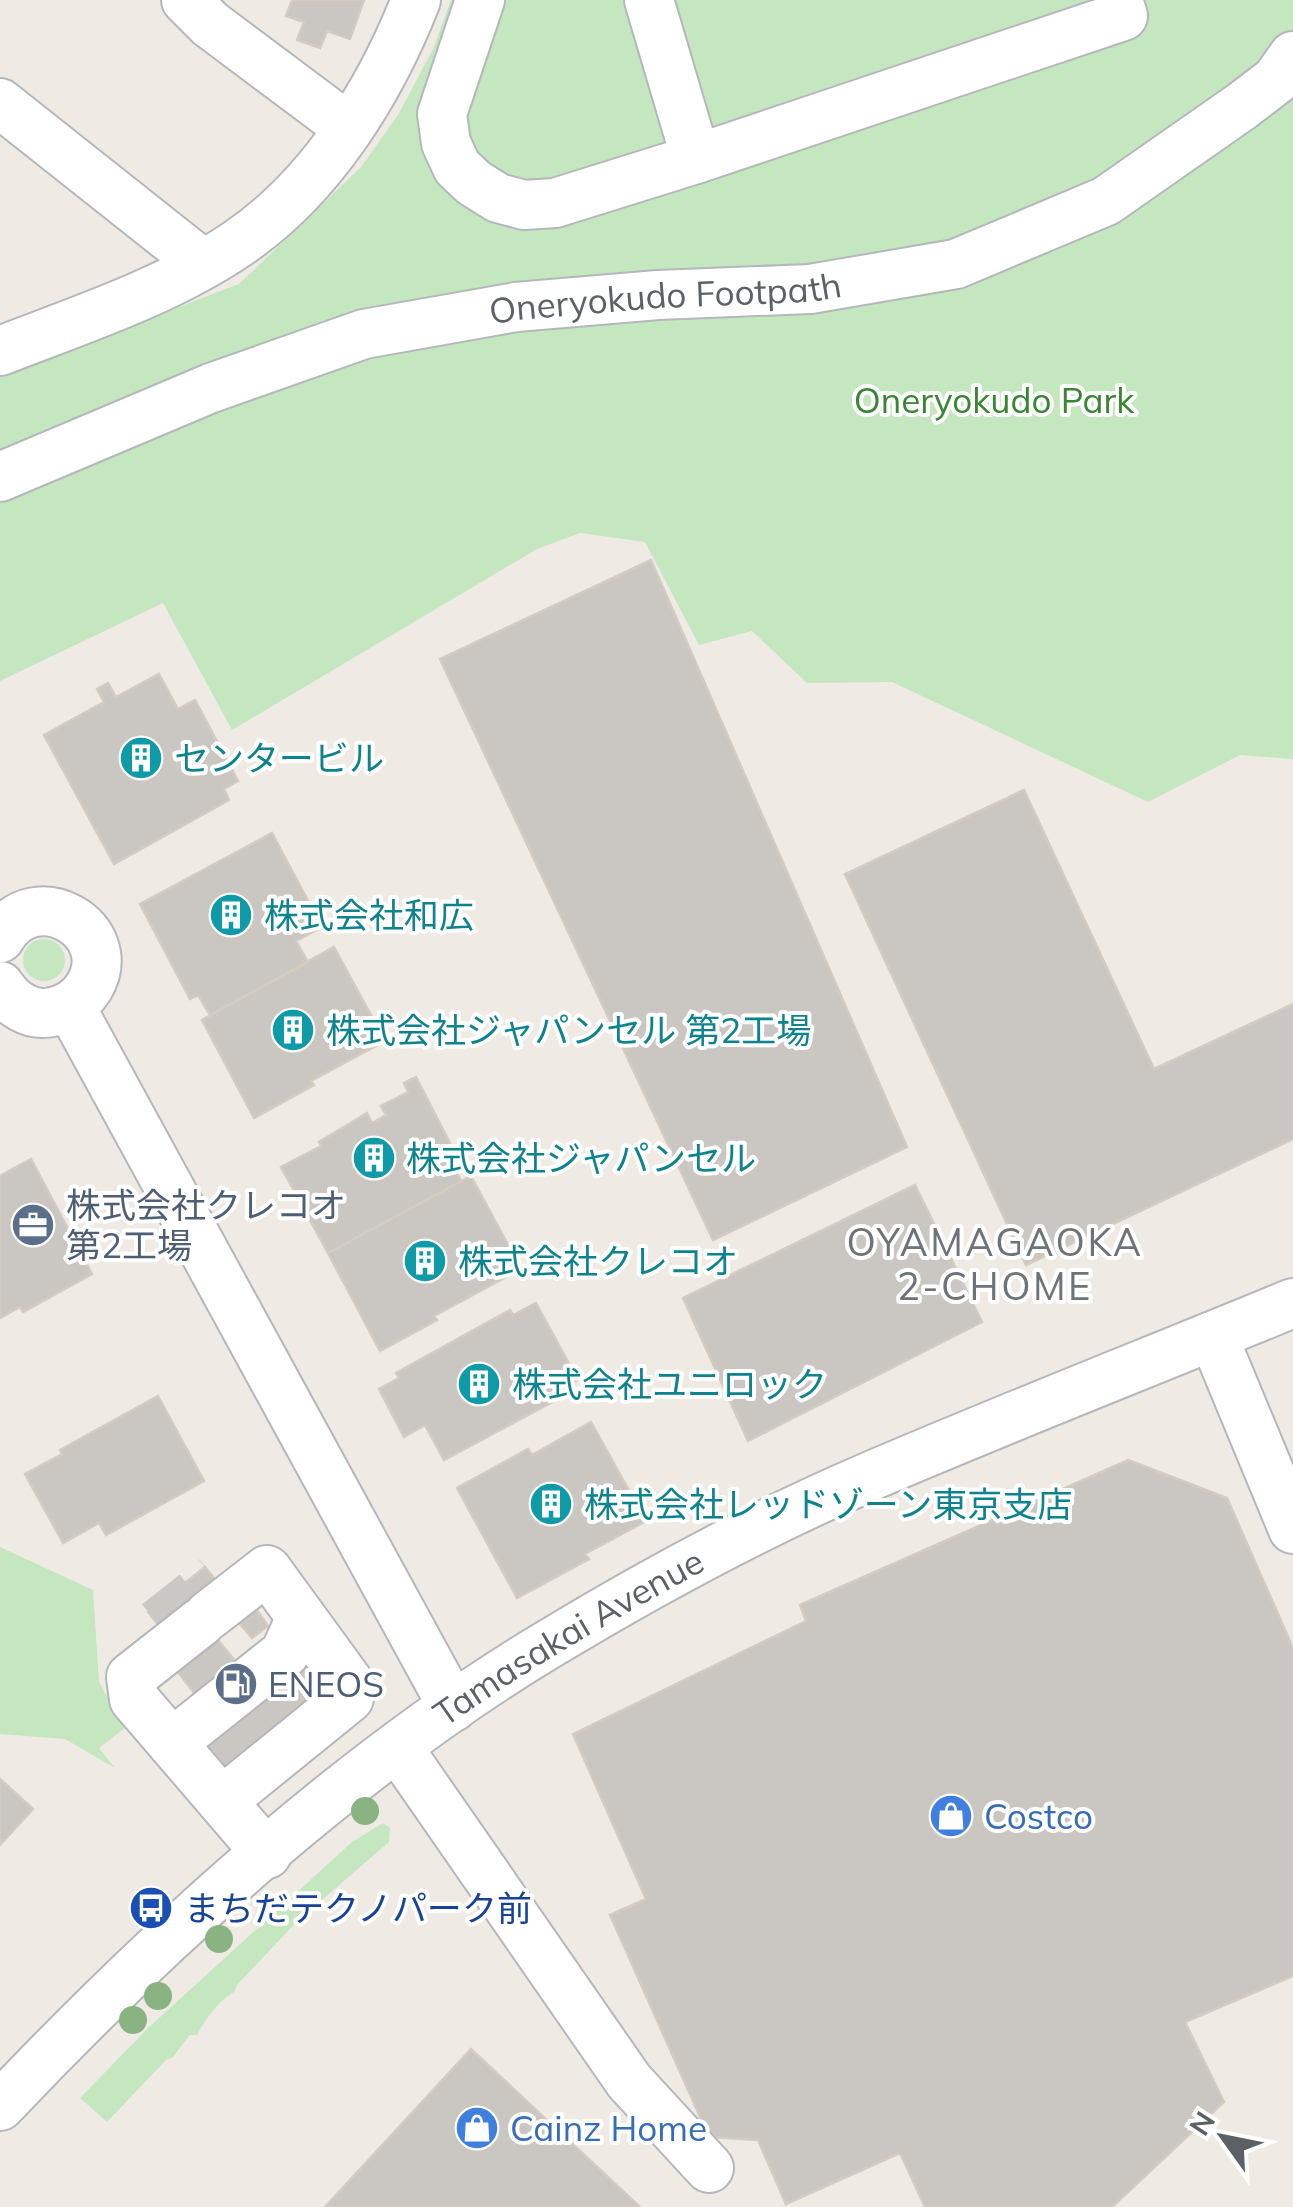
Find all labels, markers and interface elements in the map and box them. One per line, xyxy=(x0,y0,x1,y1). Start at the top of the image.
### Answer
street label: Oneryokudo Footpath xyxy=(485,262,845,333)
park label: Oneryokudo Park xyxy=(854,378,1135,422)
building icon: センタービル xyxy=(118,735,164,781)
place label: センタービル xyxy=(174,736,384,780)
building icon: 株式会社和広 xyxy=(208,892,254,938)
place label: 株式会社和広 xyxy=(264,893,474,937)
building icon: 株式会社ジャパンセル 第2工場 xyxy=(270,1007,316,1053)
place label: 株式会社ジャパンセル 第2工場 xyxy=(326,1008,811,1052)
building icon: 株式会社ジャパンセル xyxy=(351,1135,397,1181)
place label: 株式会社ジャパンセル xyxy=(406,1136,756,1180)
place label: 株式会社クレコオ 第2工場 xyxy=(66,1183,346,1267)
office icon: 株式会社クレコオ 第2工場 xyxy=(10,1202,56,1248)
district label: OYAMAGAOKA 2-CHOME xyxy=(847,1218,1143,1310)
building icon: 株式会社クレコオ xyxy=(402,1238,448,1284)
place label: 株式会社クレコオ xyxy=(458,1239,738,1283)
building icon: 株式会社ユニロック xyxy=(456,1361,502,1407)
place label: 株式会社ユニロック xyxy=(512,1362,827,1406)
building icon: 株式会社レッドゾーン東京支店 xyxy=(528,1481,574,1527)
place label: 株式会社レッドゾーン東京支店 xyxy=(584,1482,1072,1526)
street label: Tamasakai Avenue xyxy=(425,1538,711,1735)
fuel station icon: ENEOS xyxy=(213,1661,259,1707)
place label: ENEOS xyxy=(268,1662,384,1706)
shop icon: Costco xyxy=(928,1793,974,1839)
place label: Costco xyxy=(984,1794,1093,1838)
bus stop icon: まちだテクノパーク前 xyxy=(128,1885,174,1931)
place label: まちだテクノパーク前 xyxy=(184,1886,532,1930)
north arrow xyxy=(1173,2087,1273,2187)
shop icon: Cainz Home xyxy=(454,2105,500,2151)
text: N xyxy=(1181,2105,1222,2142)
place label: Cainz Home xyxy=(510,2106,707,2150)

